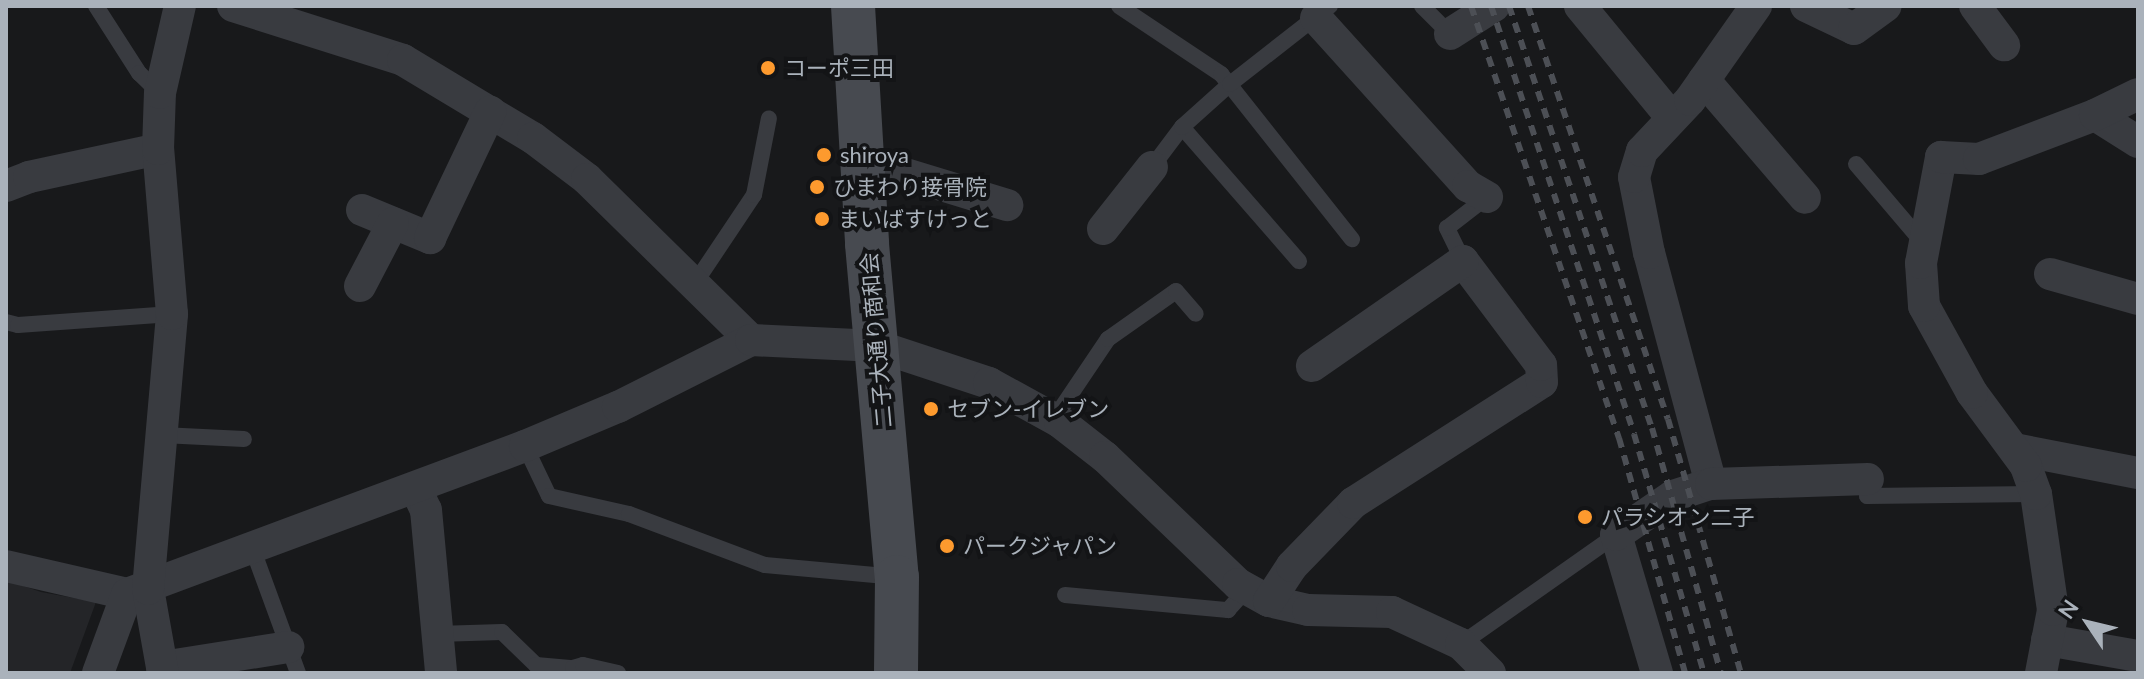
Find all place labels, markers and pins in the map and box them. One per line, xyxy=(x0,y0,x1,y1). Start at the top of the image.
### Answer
place label: コーポ三田 xyxy=(784,55,894,81)
marker: コーポ三田 xyxy=(759,59,777,77)
place label: shiroya xyxy=(840,142,909,168)
marker: shiroya xyxy=(815,146,833,164)
place label: ひまわり接骨院 xyxy=(833,174,987,200)
marker: ひまわり接骨院 xyxy=(808,178,826,196)
place label: まいばすけっと xyxy=(838,206,992,232)
marker: まいばすけっと xyxy=(813,210,831,228)
place label: セブン-イレブン xyxy=(947,396,1109,422)
marker: セブン-イレブン xyxy=(922,400,940,418)
place label: パラシオン二子 xyxy=(1601,504,1755,530)
marker: パラシオン二子 xyxy=(1576,508,1594,526)
place label: パークジャパン xyxy=(963,533,1117,559)
marker: パークジャパン xyxy=(938,537,956,555)

